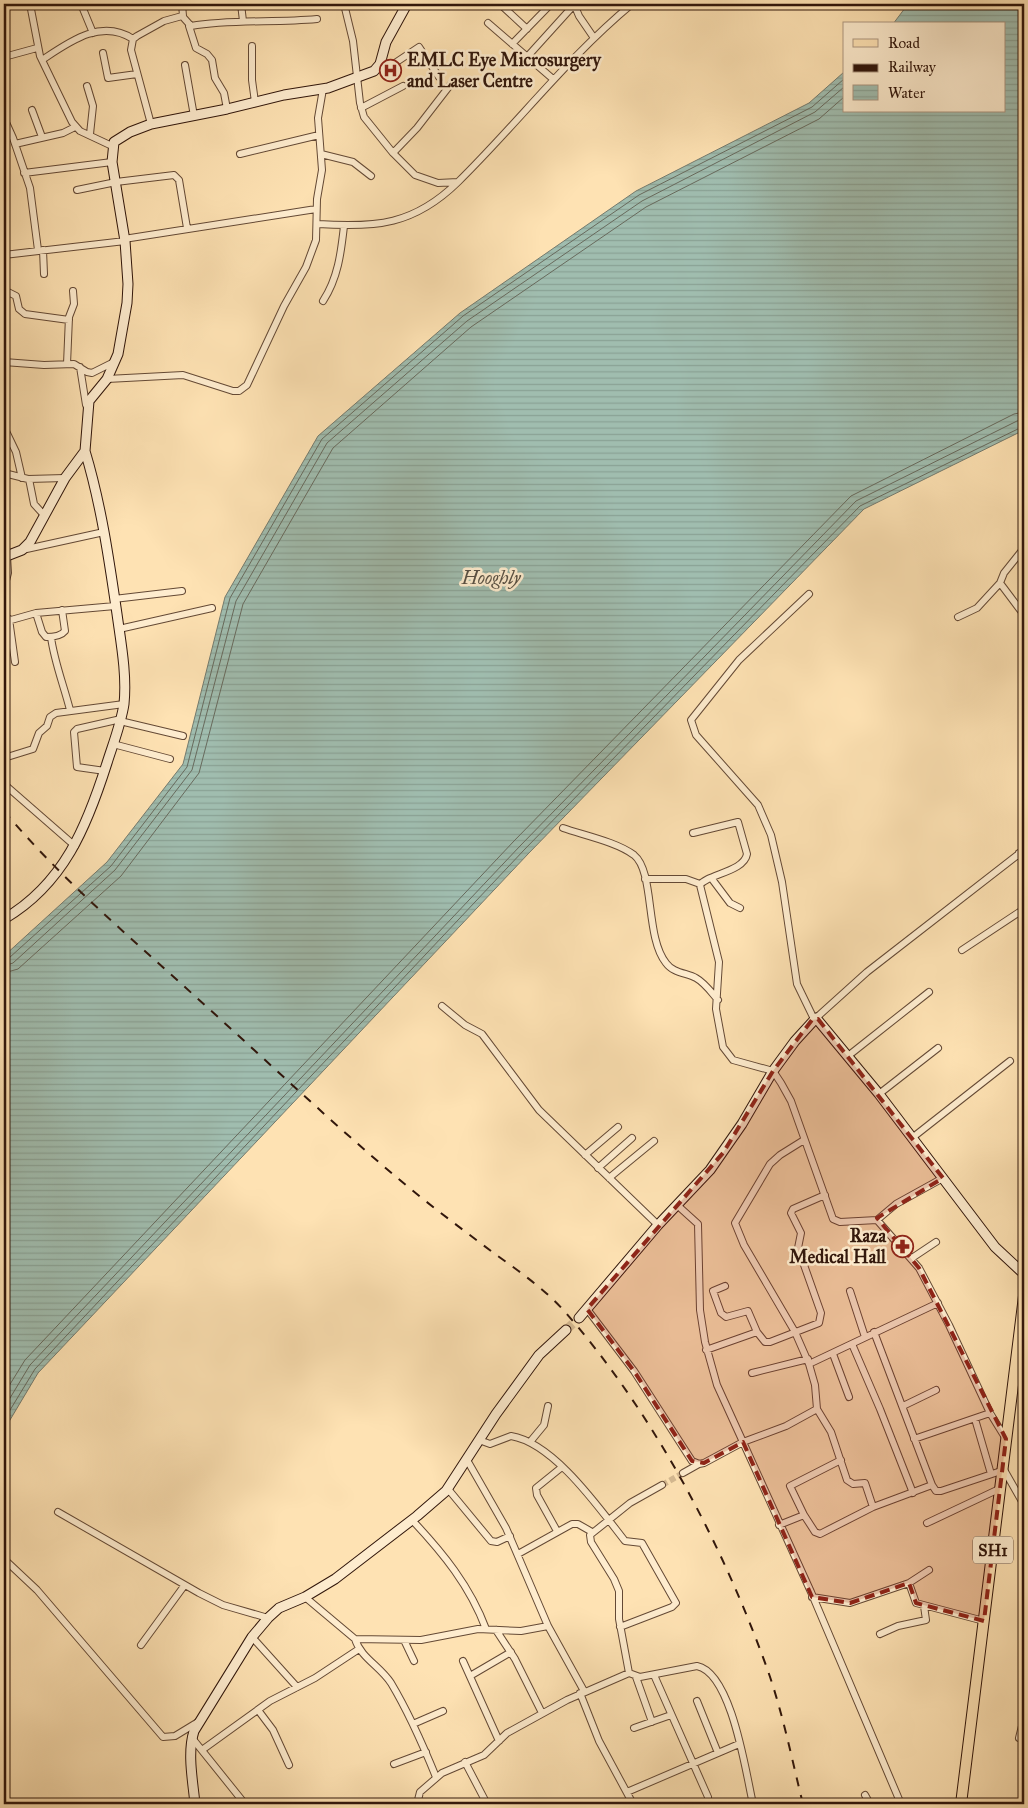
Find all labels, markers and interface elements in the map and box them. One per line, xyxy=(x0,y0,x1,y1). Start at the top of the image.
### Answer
legend xyxy=(843,22,1006,112)
text: Road xyxy=(888,34,920,52)
place label: EMLC Eye Microsurgery and Laser Centre xyxy=(407,49,603,92)
hospital icon: EMLC Eye Microsurgery and Laser Centre xyxy=(379,58,403,82)
text: Railway xyxy=(888,58,937,76)
text: Water xyxy=(888,84,925,102)
water label: Hooghly xyxy=(460,566,522,589)
place label: Raza Medical Hall xyxy=(789,1225,887,1268)
pharmacy icon: Raza Medical Hall xyxy=(890,1234,914,1258)
road number: SH1 xyxy=(973,1536,1013,1564)

